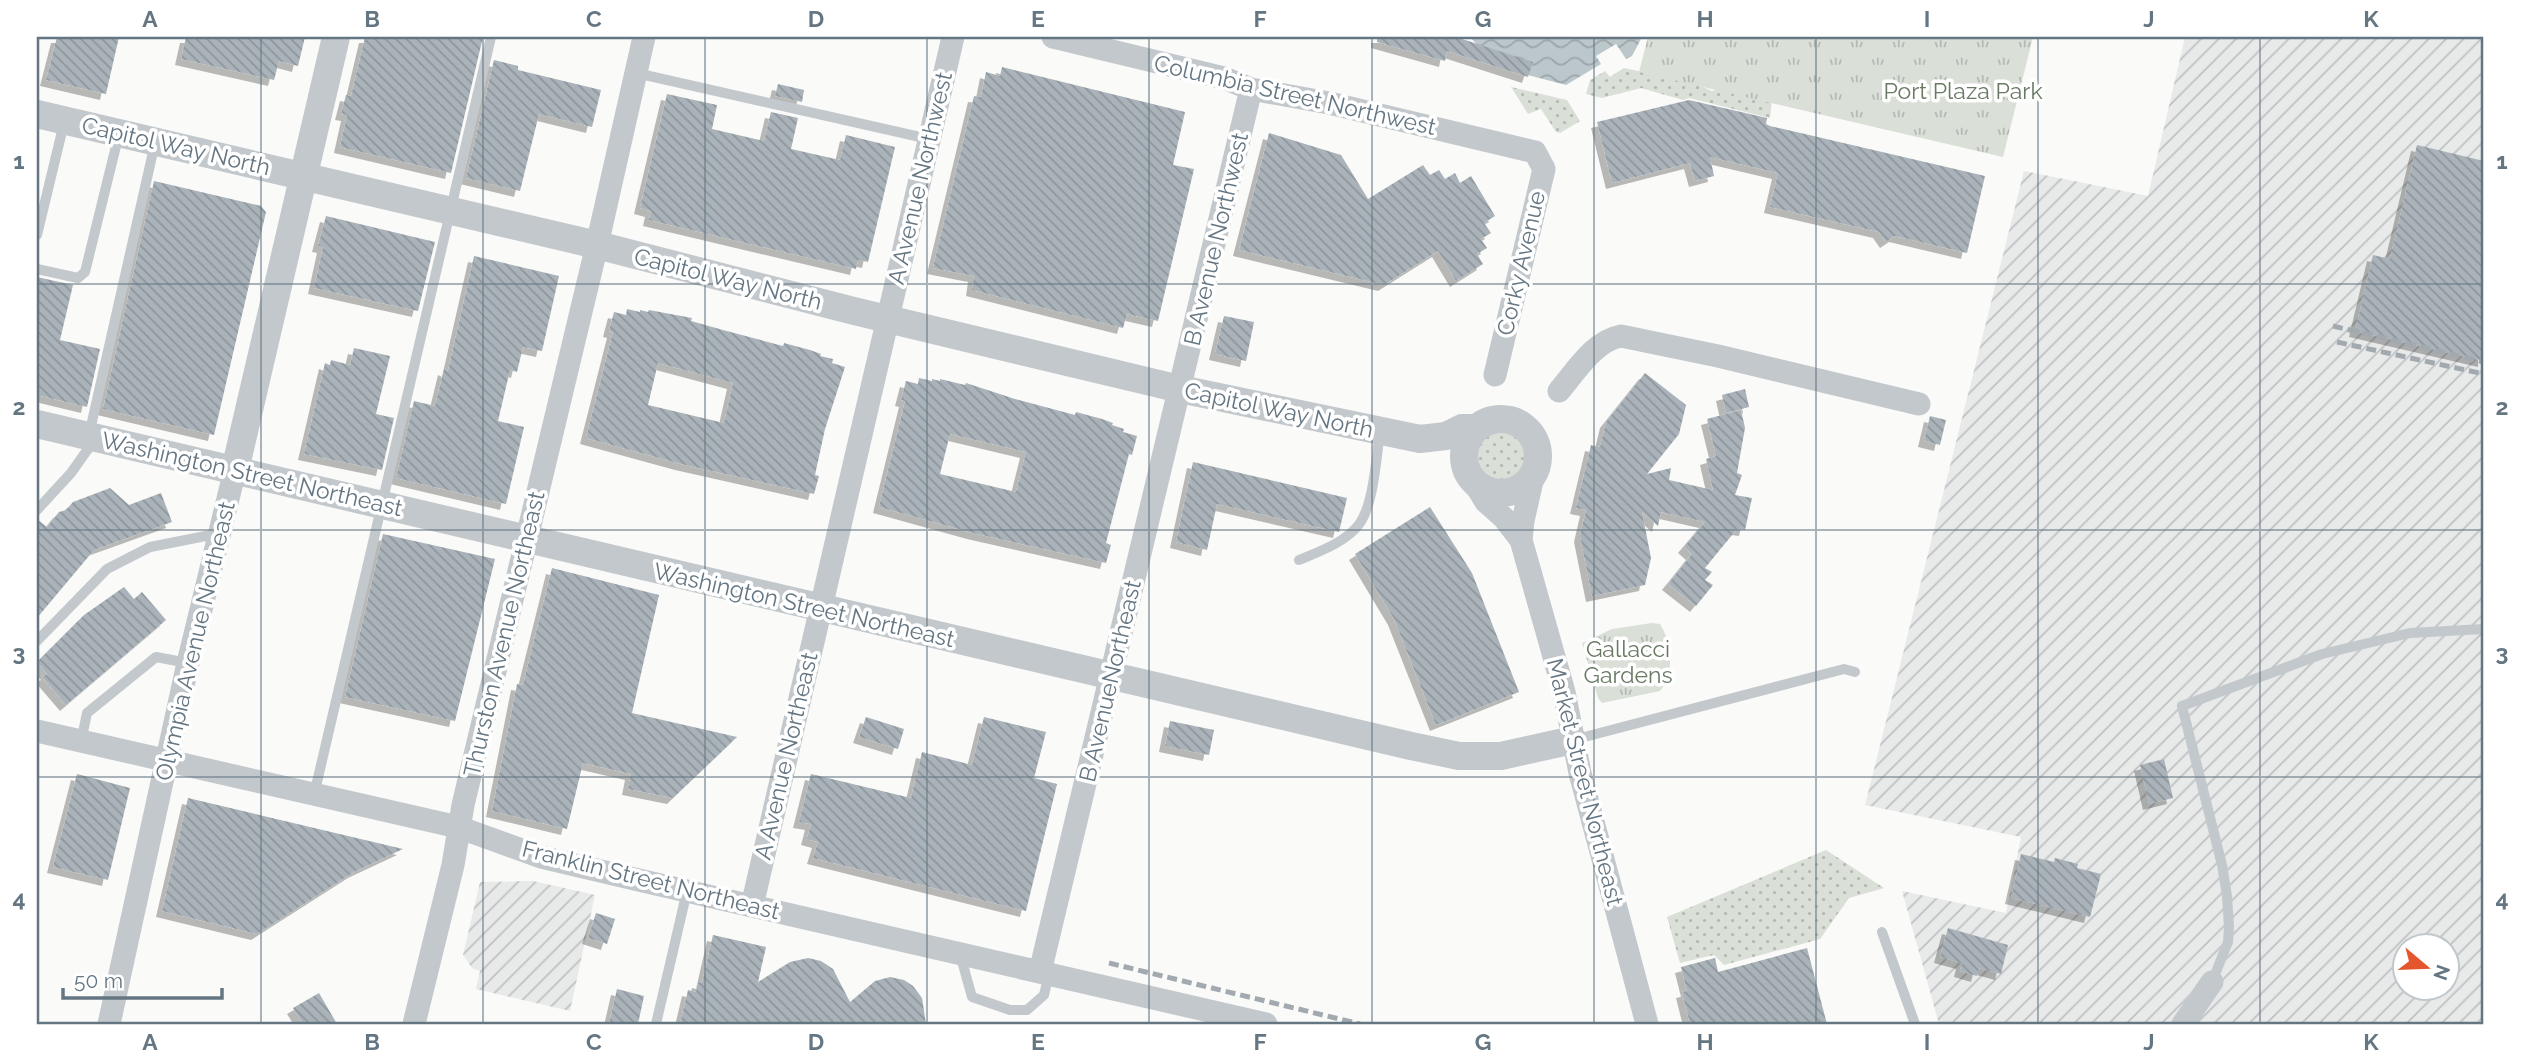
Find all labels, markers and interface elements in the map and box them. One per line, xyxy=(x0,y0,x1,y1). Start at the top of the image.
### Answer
text: A xyxy=(142,5,158,32)
text: B xyxy=(364,5,380,32)
text: C xyxy=(586,5,602,32)
text: D xyxy=(808,5,824,32)
text: E xyxy=(1031,5,1045,32)
text: F xyxy=(1253,5,1267,32)
text: G xyxy=(1475,5,1491,32)
text: H xyxy=(1696,5,1714,32)
text: I xyxy=(1924,5,1930,32)
text: J xyxy=(2143,5,2155,32)
text: K xyxy=(2363,5,2379,32)
street label: Columbia Street Northwest xyxy=(1152,49,1439,140)
street label: A Avenue Northwest xyxy=(882,69,957,287)
park label: Port Plaza Park xyxy=(1883,77,2043,104)
street label: Capitol Way North xyxy=(79,111,273,180)
street label: B Avenue Northwest xyxy=(1178,129,1253,348)
text: 1 xyxy=(13,147,25,174)
text: 1 xyxy=(2496,147,2508,174)
street label: Corky Avenue xyxy=(1491,188,1550,338)
street label: Capitol Way North xyxy=(631,242,825,315)
street label: Capitol Way North xyxy=(1182,376,1376,443)
text: 2 xyxy=(13,393,25,420)
text: 2 xyxy=(2496,393,2508,420)
street label: Washington Street Northeast xyxy=(99,426,405,521)
street label: Thurston Avenue Northeast xyxy=(458,488,550,779)
street label: Olympia Avenue Northeast xyxy=(149,498,240,783)
street label: Washington Street Northeast xyxy=(651,557,957,652)
street label: B AvenueNortheast xyxy=(1073,577,1146,784)
park label: Gallacci Gardens xyxy=(1583,635,1673,688)
text: 3 xyxy=(13,639,25,666)
text: 3 xyxy=(2496,639,2508,666)
street label: A Avenue Northeast xyxy=(749,649,823,862)
street label: Market Street Northeast xyxy=(1542,655,1629,909)
street label: Franklin Street Northeast xyxy=(520,834,783,925)
text: 4 xyxy=(12,885,26,912)
text: 4 xyxy=(2495,885,2509,912)
north arrow xyxy=(2392,932,2462,1002)
scale bar xyxy=(63,956,222,1000)
text: N xyxy=(2429,962,2455,983)
text: 50 m xyxy=(74,968,123,993)
text: A xyxy=(142,1028,158,1055)
text: B xyxy=(364,1028,380,1055)
text: C xyxy=(586,1028,602,1055)
text: D xyxy=(808,1028,824,1055)
text: E xyxy=(1031,1028,1045,1055)
text: F xyxy=(1253,1028,1267,1055)
text: G xyxy=(1475,1028,1491,1055)
text: H xyxy=(1696,1028,1714,1055)
text: I xyxy=(1924,1028,1930,1055)
text: J xyxy=(2143,1028,2155,1055)
text: K xyxy=(2363,1028,2379,1055)

